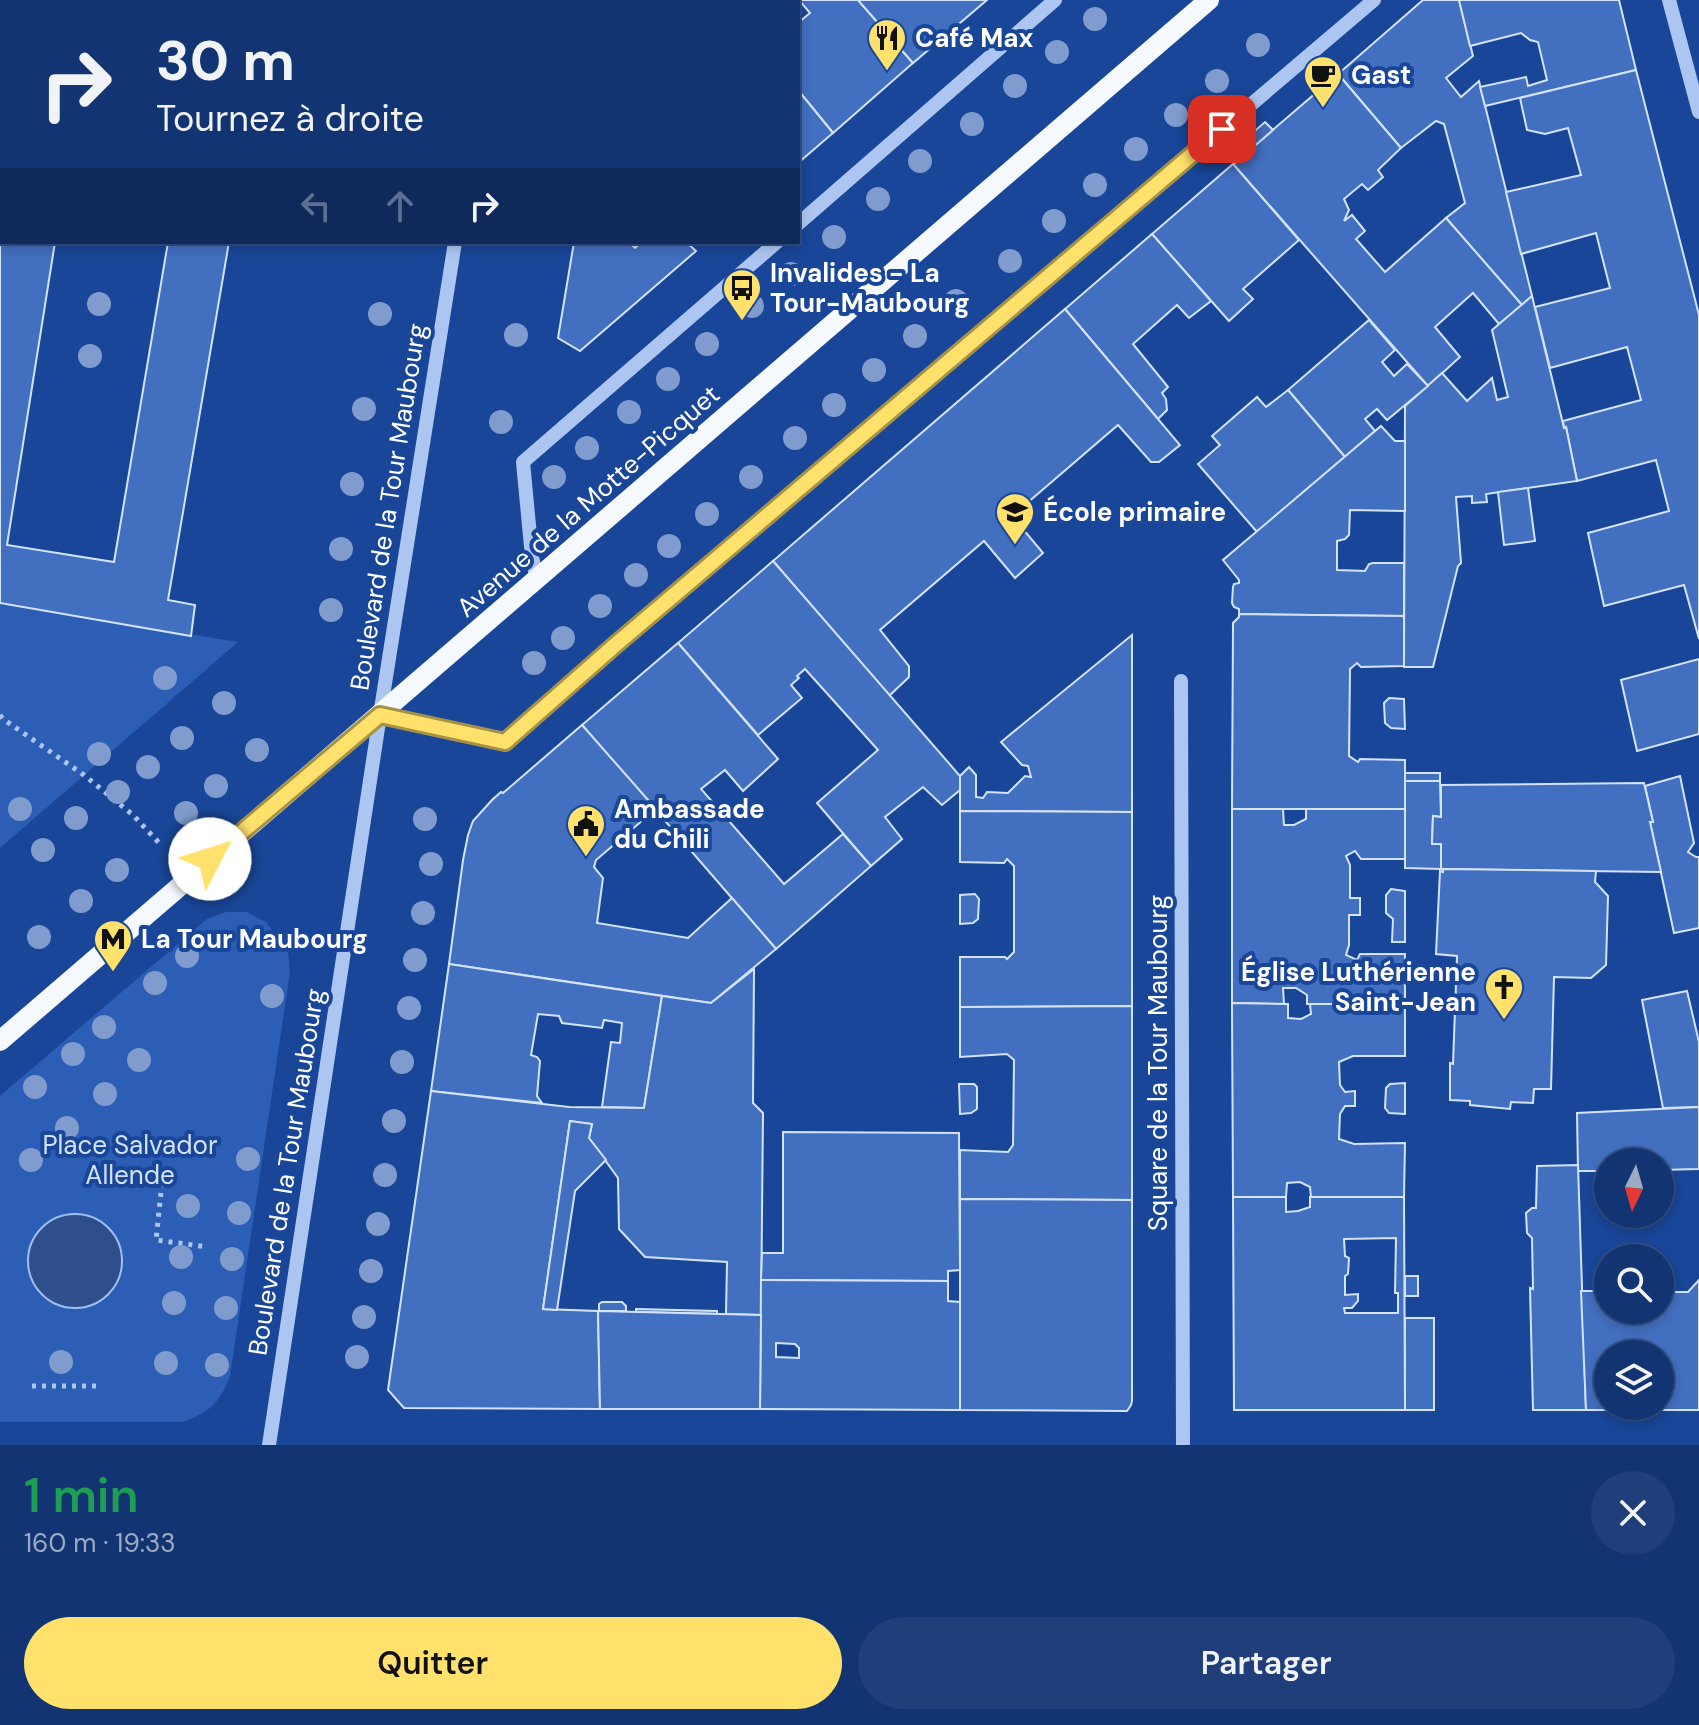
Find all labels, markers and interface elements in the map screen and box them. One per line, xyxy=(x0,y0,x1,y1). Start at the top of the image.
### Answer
restaurant icon: Café Max xyxy=(866,17,908,72)
place label: Café Max xyxy=(915,21,1034,55)
text: 30 m xyxy=(156,24,295,97)
icon: right xyxy=(24,32,128,136)
cafe icon: Gast xyxy=(1302,54,1344,109)
place label: Gast xyxy=(1351,58,1411,92)
text: Tournez à droite xyxy=(156,95,424,142)
pin xyxy=(1188,95,1256,163)
icon: arrive xyxy=(1200,107,1244,151)
icon: left xyxy=(294,184,338,228)
icon: ahead xyxy=(378,184,422,228)
icon: right xyxy=(462,184,506,228)
place label: Invalides - La Tour-Maubourg xyxy=(770,256,970,320)
bus stop icon: Invalides - La Tour-Maubourg xyxy=(721,267,763,322)
street label: Boulevard de la Tour Maubourg xyxy=(342,321,434,693)
street label: Avenue de la Motte-Picquet xyxy=(449,377,727,625)
school or university icon: École primaire xyxy=(994,491,1036,546)
place label: École primaire xyxy=(1043,495,1226,529)
place label: Ambassade du Chili xyxy=(614,792,765,856)
public building icon: Ambassade du Chili xyxy=(565,803,607,858)
position arrow xyxy=(168,817,252,901)
street label: Square de la Tour Maubourg xyxy=(1141,895,1175,1231)
metro station icon: La Tour Maubourg xyxy=(92,918,134,973)
place label: La Tour Maubourg xyxy=(141,922,368,956)
place label: Église Luthérienne Saint-Jean xyxy=(1241,955,1476,1019)
church icon: Église Luthérienne Saint-Jean xyxy=(1483,966,1525,1021)
street label: Boulevard de la Tour Maubourg xyxy=(240,986,332,1358)
park label: Place Salvador Allende xyxy=(42,1128,218,1192)
north arrow xyxy=(1594,1148,1674,1228)
map controls xyxy=(1594,1148,1674,1420)
button: search xyxy=(1594,1244,1674,1324)
button: layers xyxy=(1594,1340,1674,1420)
text: 1 min xyxy=(24,1464,139,1527)
button: close xyxy=(1591,1471,1675,1555)
text: 160 m · 19:33 xyxy=(24,1526,176,1560)
button: Quitter xyxy=(24,1617,842,1709)
button: Partager xyxy=(858,1617,1675,1709)

